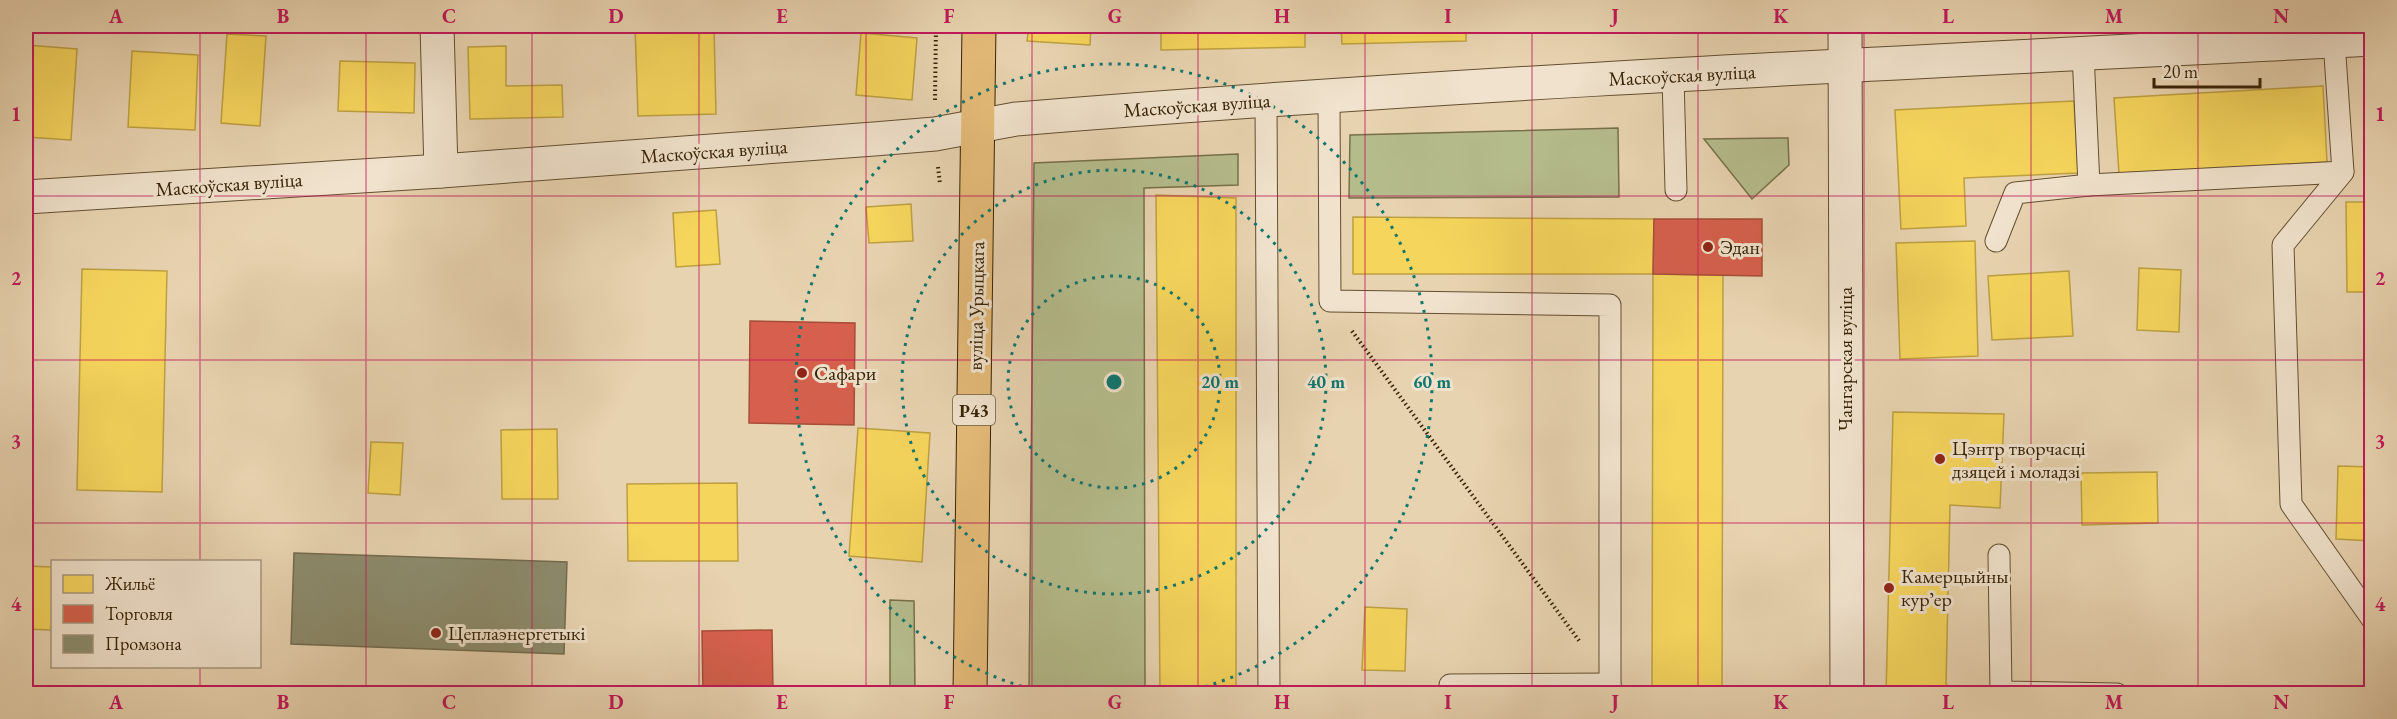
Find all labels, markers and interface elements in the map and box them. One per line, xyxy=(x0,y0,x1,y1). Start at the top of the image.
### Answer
text: A xyxy=(108,3,124,29)
text: B xyxy=(277,3,289,29)
text: C xyxy=(442,3,456,29)
text: D xyxy=(608,3,624,29)
text: E xyxy=(776,3,788,29)
text: F xyxy=(944,3,955,29)
text: G xyxy=(1108,3,1122,29)
text: H xyxy=(1274,3,1290,29)
text: I xyxy=(1444,3,1452,29)
text: J xyxy=(1609,3,1619,29)
text: K xyxy=(1773,3,1789,29)
text: L xyxy=(1942,3,1954,29)
text: M xyxy=(2105,3,2123,29)
text: N xyxy=(2273,3,2289,29)
scale bar xyxy=(2154,51,2260,89)
street label: Маскоўская вуліца xyxy=(1608,58,1756,92)
text: 20 m xyxy=(2163,60,2198,83)
street label: Маскоўская вуліца xyxy=(1123,87,1271,123)
text: 1 xyxy=(11,101,21,127)
text: 1 xyxy=(2375,101,2385,127)
street label: Маскоўская вуліца xyxy=(640,133,788,169)
street label: Маскоўская вуліца xyxy=(155,166,303,202)
place label: Эдан xyxy=(1720,234,1760,260)
marker: Эдан xyxy=(1701,240,1715,254)
street label: вуліца Урыцкага xyxy=(962,241,990,371)
text: 2 xyxy=(11,265,22,291)
text: 2 xyxy=(2375,265,2386,291)
street label: Чангарская вуліца xyxy=(1832,287,1858,431)
place label: Сафари xyxy=(814,360,877,386)
marker: Сафари xyxy=(795,366,809,380)
text: 20 m xyxy=(1201,370,1239,393)
text: 40 m xyxy=(1307,370,1345,393)
text: 60 m xyxy=(1413,370,1451,393)
centre of rings xyxy=(1104,372,1124,392)
road number: Р43 xyxy=(953,395,995,425)
text: 3 xyxy=(11,428,21,454)
text: 3 xyxy=(2375,428,2385,454)
place label: Цэнтр творчасці дзяцей і моладзі xyxy=(1952,435,2086,484)
marker: Цэнтр творчасці дзяцей і моладзі xyxy=(1933,452,1947,466)
legend xyxy=(51,560,261,668)
place label: Камерцыйны курʼер xyxy=(1901,563,2009,612)
text: Жильё xyxy=(104,572,155,595)
marker: Камерцыйны курʼер xyxy=(1882,581,1896,595)
text: 4 xyxy=(11,591,22,617)
text: 4 xyxy=(2375,591,2386,617)
text: Торговля xyxy=(105,602,173,625)
place label: Цеплаэнергетыкі xyxy=(448,620,585,646)
marker: Цеплаэнергетыкі xyxy=(429,626,443,640)
text: Промзона xyxy=(105,632,182,655)
text: A xyxy=(108,689,124,715)
text: B xyxy=(277,689,289,715)
text: C xyxy=(442,689,456,715)
text: D xyxy=(608,689,624,715)
text: E xyxy=(776,689,788,715)
text: F xyxy=(944,689,955,715)
text: G xyxy=(1108,689,1122,715)
text: H xyxy=(1274,689,1290,715)
text: I xyxy=(1444,689,1452,715)
text: J xyxy=(1609,689,1619,715)
text: K xyxy=(1773,689,1789,715)
text: L xyxy=(1942,689,1954,715)
text: M xyxy=(2105,689,2123,715)
text: N xyxy=(2273,689,2289,715)

